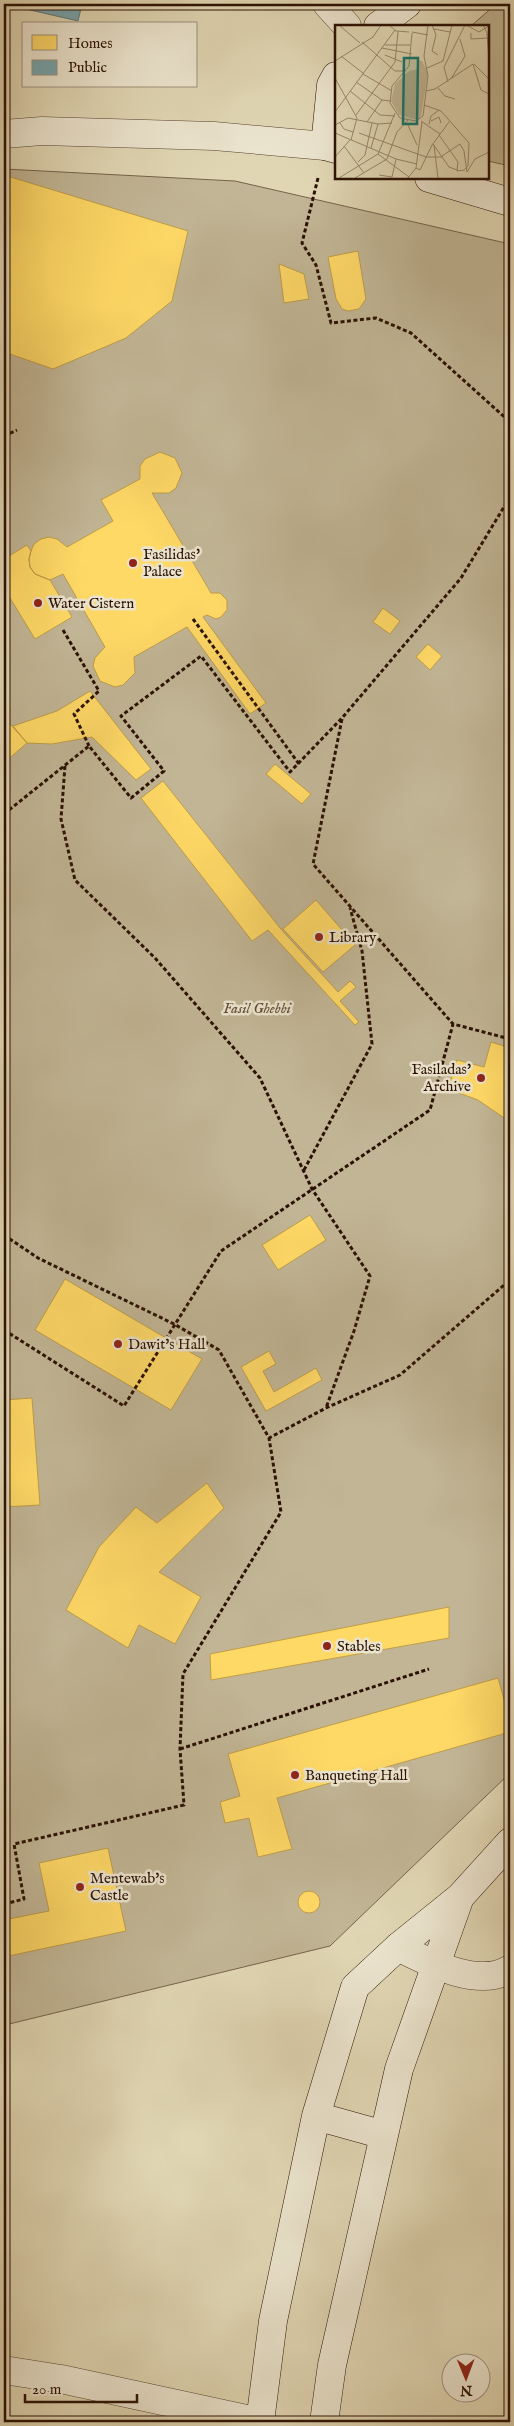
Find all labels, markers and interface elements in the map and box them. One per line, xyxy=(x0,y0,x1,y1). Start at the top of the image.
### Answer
legend xyxy=(22,22,198,88)
inset map xyxy=(335,25,489,179)
text: Homes xyxy=(68,34,112,53)
text: Public xyxy=(68,58,107,77)
place label: Fasilidas' Palace xyxy=(143,545,200,581)
marker: Fasilidas' Palace xyxy=(127,557,139,569)
place label: Water Cistern xyxy=(48,594,134,613)
marker: Water Cistern xyxy=(32,597,44,609)
place label: Library xyxy=(329,928,377,947)
marker: Library xyxy=(313,931,325,943)
park label: Fasil Ghebbi xyxy=(223,999,292,1018)
place label: Fasiladas' Archive xyxy=(411,1060,471,1096)
marker: Fasiladas' Archive xyxy=(475,1072,487,1084)
place label: Dawit's Hall xyxy=(128,1335,206,1354)
marker: Dawit's Hall xyxy=(112,1338,124,1350)
place label: Stables xyxy=(337,1637,380,1656)
marker: Stables xyxy=(321,1640,333,1652)
place label: Banqueting Hall xyxy=(305,1766,409,1785)
marker: Banqueting Hall xyxy=(289,1769,301,1781)
place label: Mentewab's Castle xyxy=(90,1869,165,1905)
marker: Mentewab's Castle xyxy=(74,1881,86,1893)
north arrow xyxy=(442,2354,492,2404)
scale bar xyxy=(25,2371,138,2403)
text: 20 m xyxy=(32,2380,62,2399)
text: N xyxy=(460,2381,473,2399)

